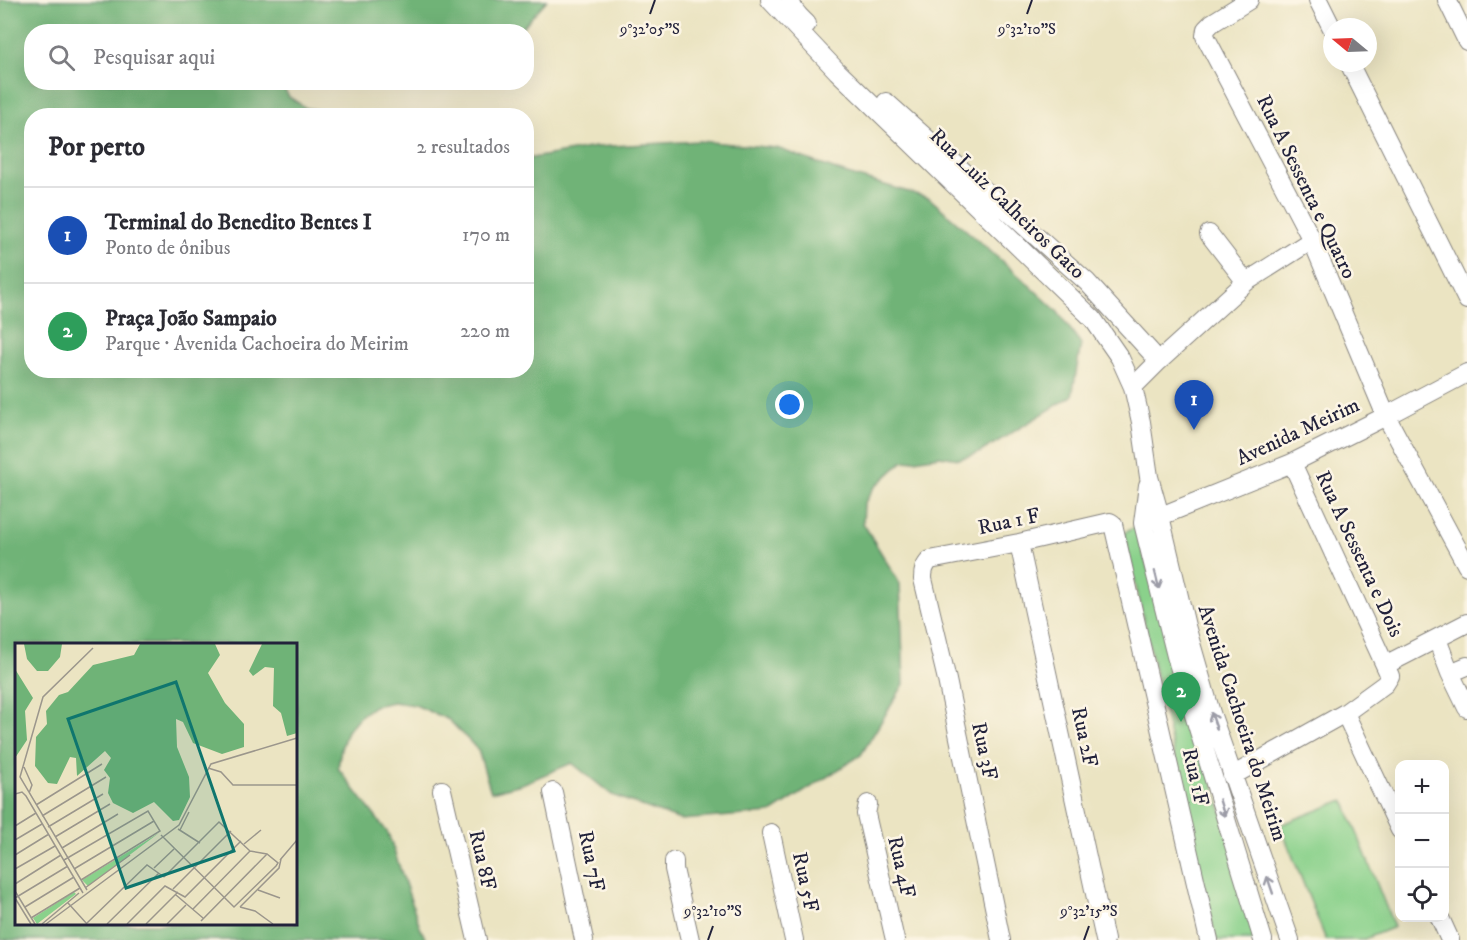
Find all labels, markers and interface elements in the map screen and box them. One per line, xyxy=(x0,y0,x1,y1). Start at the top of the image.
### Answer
north arrow xyxy=(1323,18,1377,72)
text: 9°32'05"S xyxy=(619,20,680,39)
text: 9°32'10"S xyxy=(997,20,1056,39)
search box xyxy=(24,24,534,90)
icon: search xyxy=(45,41,78,74)
text: Pesquisar aqui xyxy=(93,44,215,71)
street label: Rua A Sessenta e Quatro xyxy=(1250,91,1362,283)
street label: Rua Luiz Calheiros Gato xyxy=(924,123,1090,285)
text: Por perto xyxy=(48,131,145,164)
text: 2 resultados xyxy=(417,135,510,160)
text: Terminal do Benedito Bentes I xyxy=(105,209,372,236)
text: 1 xyxy=(64,223,71,248)
text: 170 m xyxy=(462,223,510,248)
text: Ponto de ônibus xyxy=(105,236,230,261)
text: Praça João Sampaio xyxy=(105,305,277,332)
text: 2 xyxy=(63,319,72,344)
text: 220 m xyxy=(460,319,510,344)
text: Parque · Avenida Cachoeira do Meirim xyxy=(105,332,409,357)
pin: 1 xyxy=(1174,380,1214,430)
your location xyxy=(775,390,804,419)
street label: Avenida Meirim xyxy=(1232,392,1364,472)
street label: Rua A Sessenta e Dois xyxy=(1309,467,1409,641)
street label: Rua 1 F xyxy=(976,503,1042,541)
one-way arrow xyxy=(1151,570,1163,589)
street label: Avenida Cachoeira do Meirim xyxy=(1192,602,1293,845)
inset map xyxy=(15,643,297,925)
pin: 2 xyxy=(1162,672,1200,722)
street label: Rua 2F xyxy=(1065,705,1103,770)
one-way arrow xyxy=(1207,712,1218,731)
street label: Rua 3F xyxy=(965,720,1003,782)
street label: Rua 1F xyxy=(1176,746,1214,808)
map controls xyxy=(1395,760,1449,922)
button: + xyxy=(1395,760,1449,814)
one-way arrow xyxy=(1217,798,1228,817)
button: − xyxy=(1395,814,1449,868)
street label: Rua 8F xyxy=(462,827,502,893)
street label: Rua 7F xyxy=(572,828,610,894)
street label: Rua 4F xyxy=(881,834,921,900)
street label: Rua 5F xyxy=(786,850,824,915)
button: locate xyxy=(1395,868,1449,922)
one-way arrow xyxy=(1264,876,1275,895)
text: 9°32'10"S xyxy=(683,902,742,921)
text: 9°32'15"S xyxy=(1059,902,1118,921)

